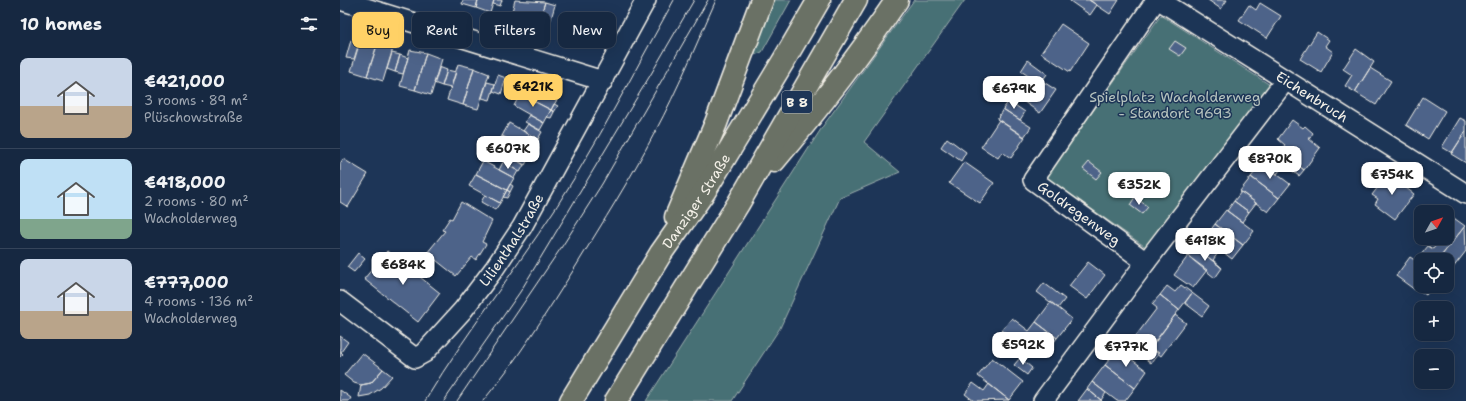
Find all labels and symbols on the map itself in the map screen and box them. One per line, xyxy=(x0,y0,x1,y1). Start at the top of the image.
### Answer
street label: Eichenbruch xyxy=(1273,67,1352,126)
pin: €421K xyxy=(505,74,561,108)
pin: €679K xyxy=(986,76,1042,110)
park label: Spielplatz Wacholderweg - Standort 9693 xyxy=(1089,88,1261,122)
road number: B 8 xyxy=(782,91,812,113)
pin: €607K xyxy=(480,136,536,170)
pin: €870K xyxy=(1242,146,1298,180)
street label: Danziger Straße xyxy=(658,150,734,252)
pin: €754K xyxy=(1364,162,1420,196)
pin: €352K xyxy=(1111,172,1167,206)
street label: Goldregenweg xyxy=(1034,177,1124,249)
street label: Lilienthalstraße xyxy=(475,190,548,290)
north arrow xyxy=(1414,205,1454,245)
pin: €418K xyxy=(1177,228,1233,262)
pin: €684K xyxy=(375,252,431,286)
pin: €592K xyxy=(995,332,1051,366)
pin: €777K xyxy=(1098,334,1154,368)

